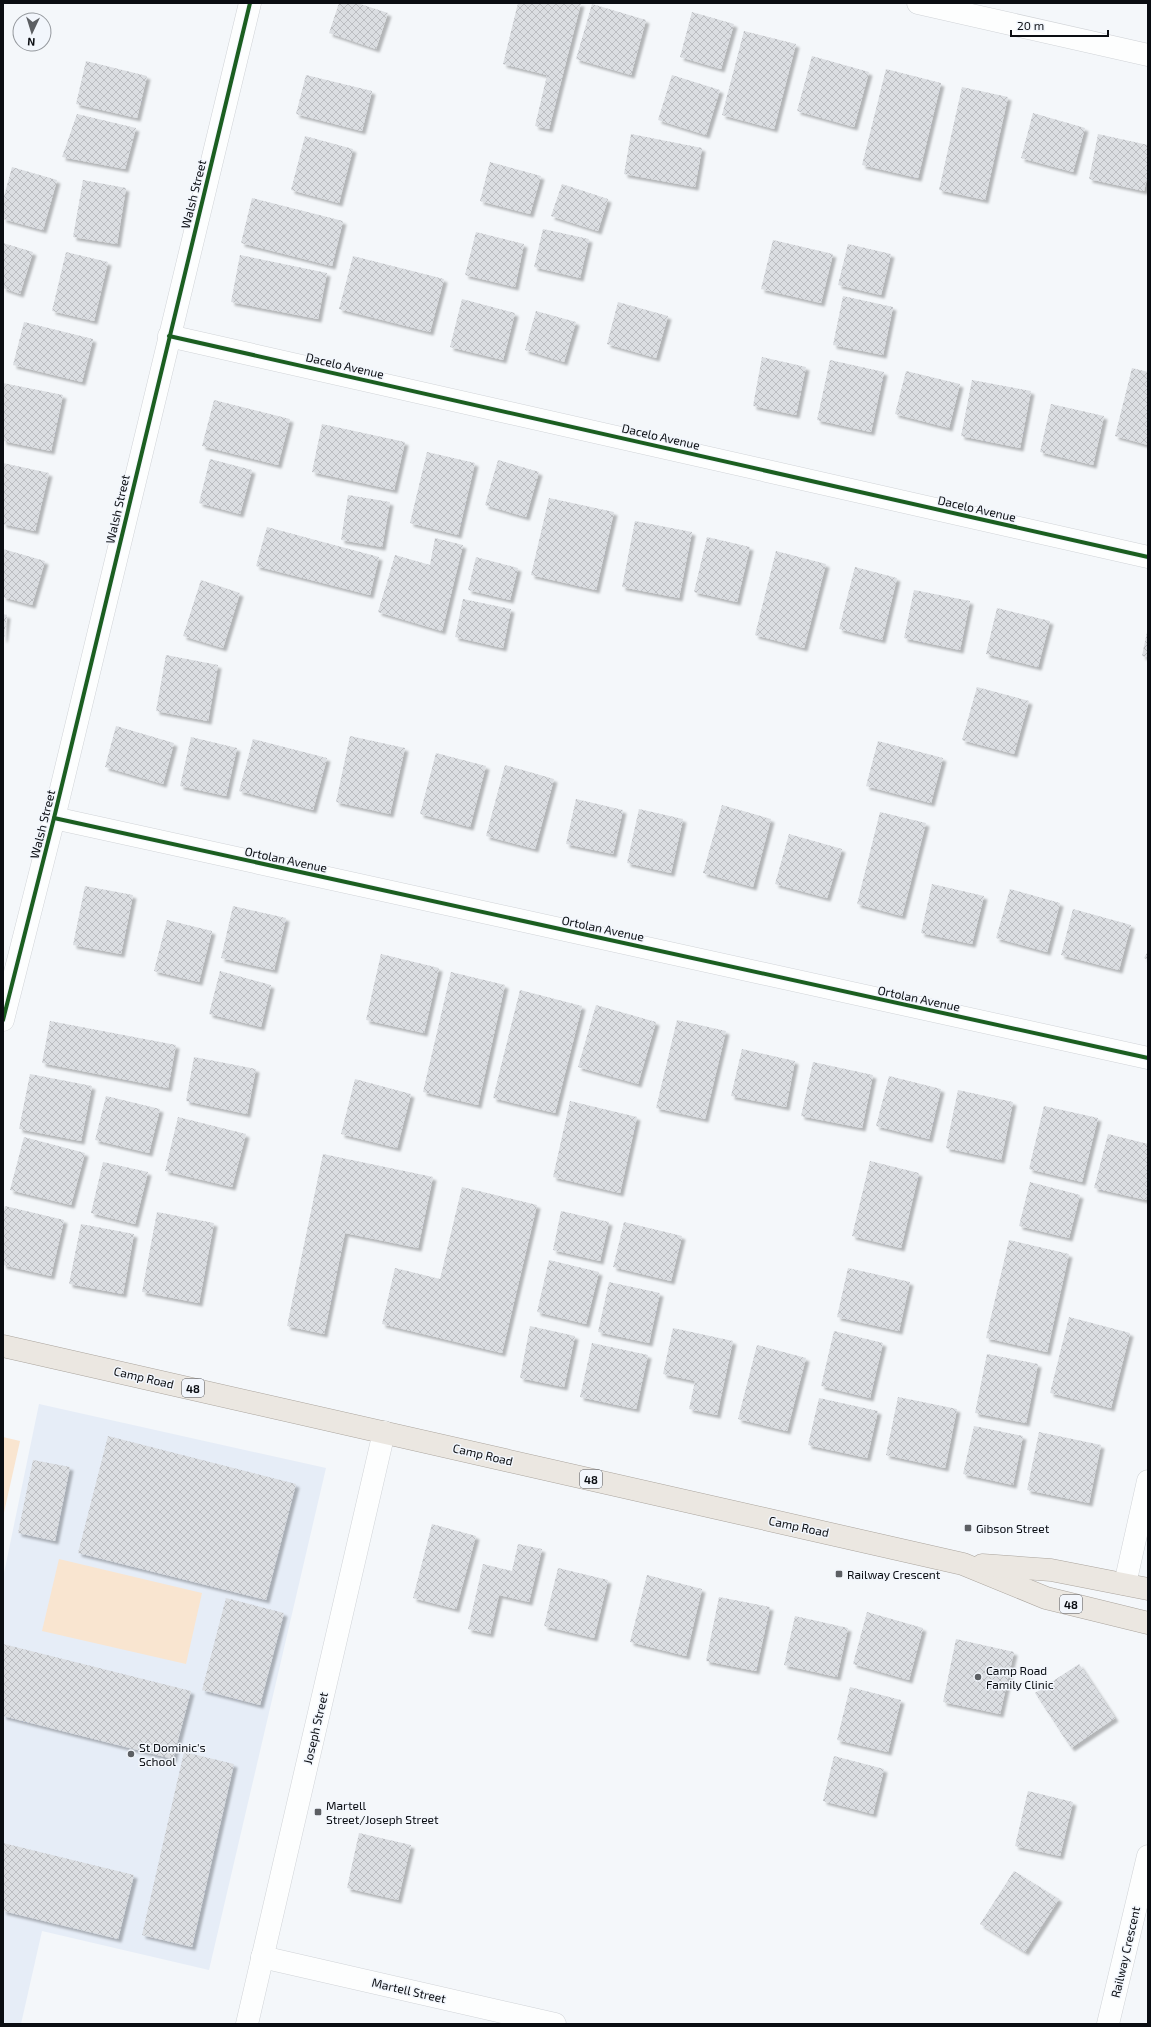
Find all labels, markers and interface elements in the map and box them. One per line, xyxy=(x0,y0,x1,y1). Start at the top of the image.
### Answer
north arrow xyxy=(12,12,52,52)
scale bar xyxy=(1011,12,1108,38)
text: 20 m xyxy=(1017,18,1044,32)
text: N xyxy=(27,36,36,49)
street label: Walsh Street xyxy=(178,158,208,230)
street label: Dacelo Avenue xyxy=(305,349,385,381)
street label: Dacelo Avenue xyxy=(621,420,701,452)
street label: Walsh Street xyxy=(102,473,132,545)
street label: Dacelo Avenue xyxy=(937,492,1017,524)
street label: Walsh Street xyxy=(27,788,57,860)
street label: Ortolan Avenue xyxy=(243,843,329,875)
street label: Ortolan Avenue xyxy=(560,912,646,944)
street label: Ortolan Avenue xyxy=(876,982,962,1014)
street label: Camp Road xyxy=(113,1363,175,1391)
road number: 48 xyxy=(182,1379,204,1397)
street label: Camp Road xyxy=(452,1440,514,1468)
road number: 48 xyxy=(580,1470,602,1488)
street label: Camp Road xyxy=(768,1513,830,1539)
place label: Gibson Street xyxy=(976,1521,1050,1535)
marker: Gibson Street xyxy=(963,1523,973,1533)
place label: Railway Crescent xyxy=(847,1567,941,1581)
marker: Railway Crescent xyxy=(834,1569,844,1579)
road number: 48 xyxy=(1060,1595,1082,1613)
place label: Camp Road Family Clinic xyxy=(986,1663,1054,1691)
marker: Camp Road Family Clinic xyxy=(973,1672,983,1682)
street label: Joseph Street xyxy=(300,1690,330,1765)
place label: St Dominic's School xyxy=(139,1740,206,1768)
marker: St Dominic's School xyxy=(126,1749,136,1759)
place label: Martell Street/Joseph Street xyxy=(326,1798,439,1826)
marker: Martell Street/Joseph Street xyxy=(313,1807,323,1817)
street label: Railway Crescent xyxy=(1108,1905,1142,1999)
street label: Martell Street xyxy=(370,1975,448,2005)

